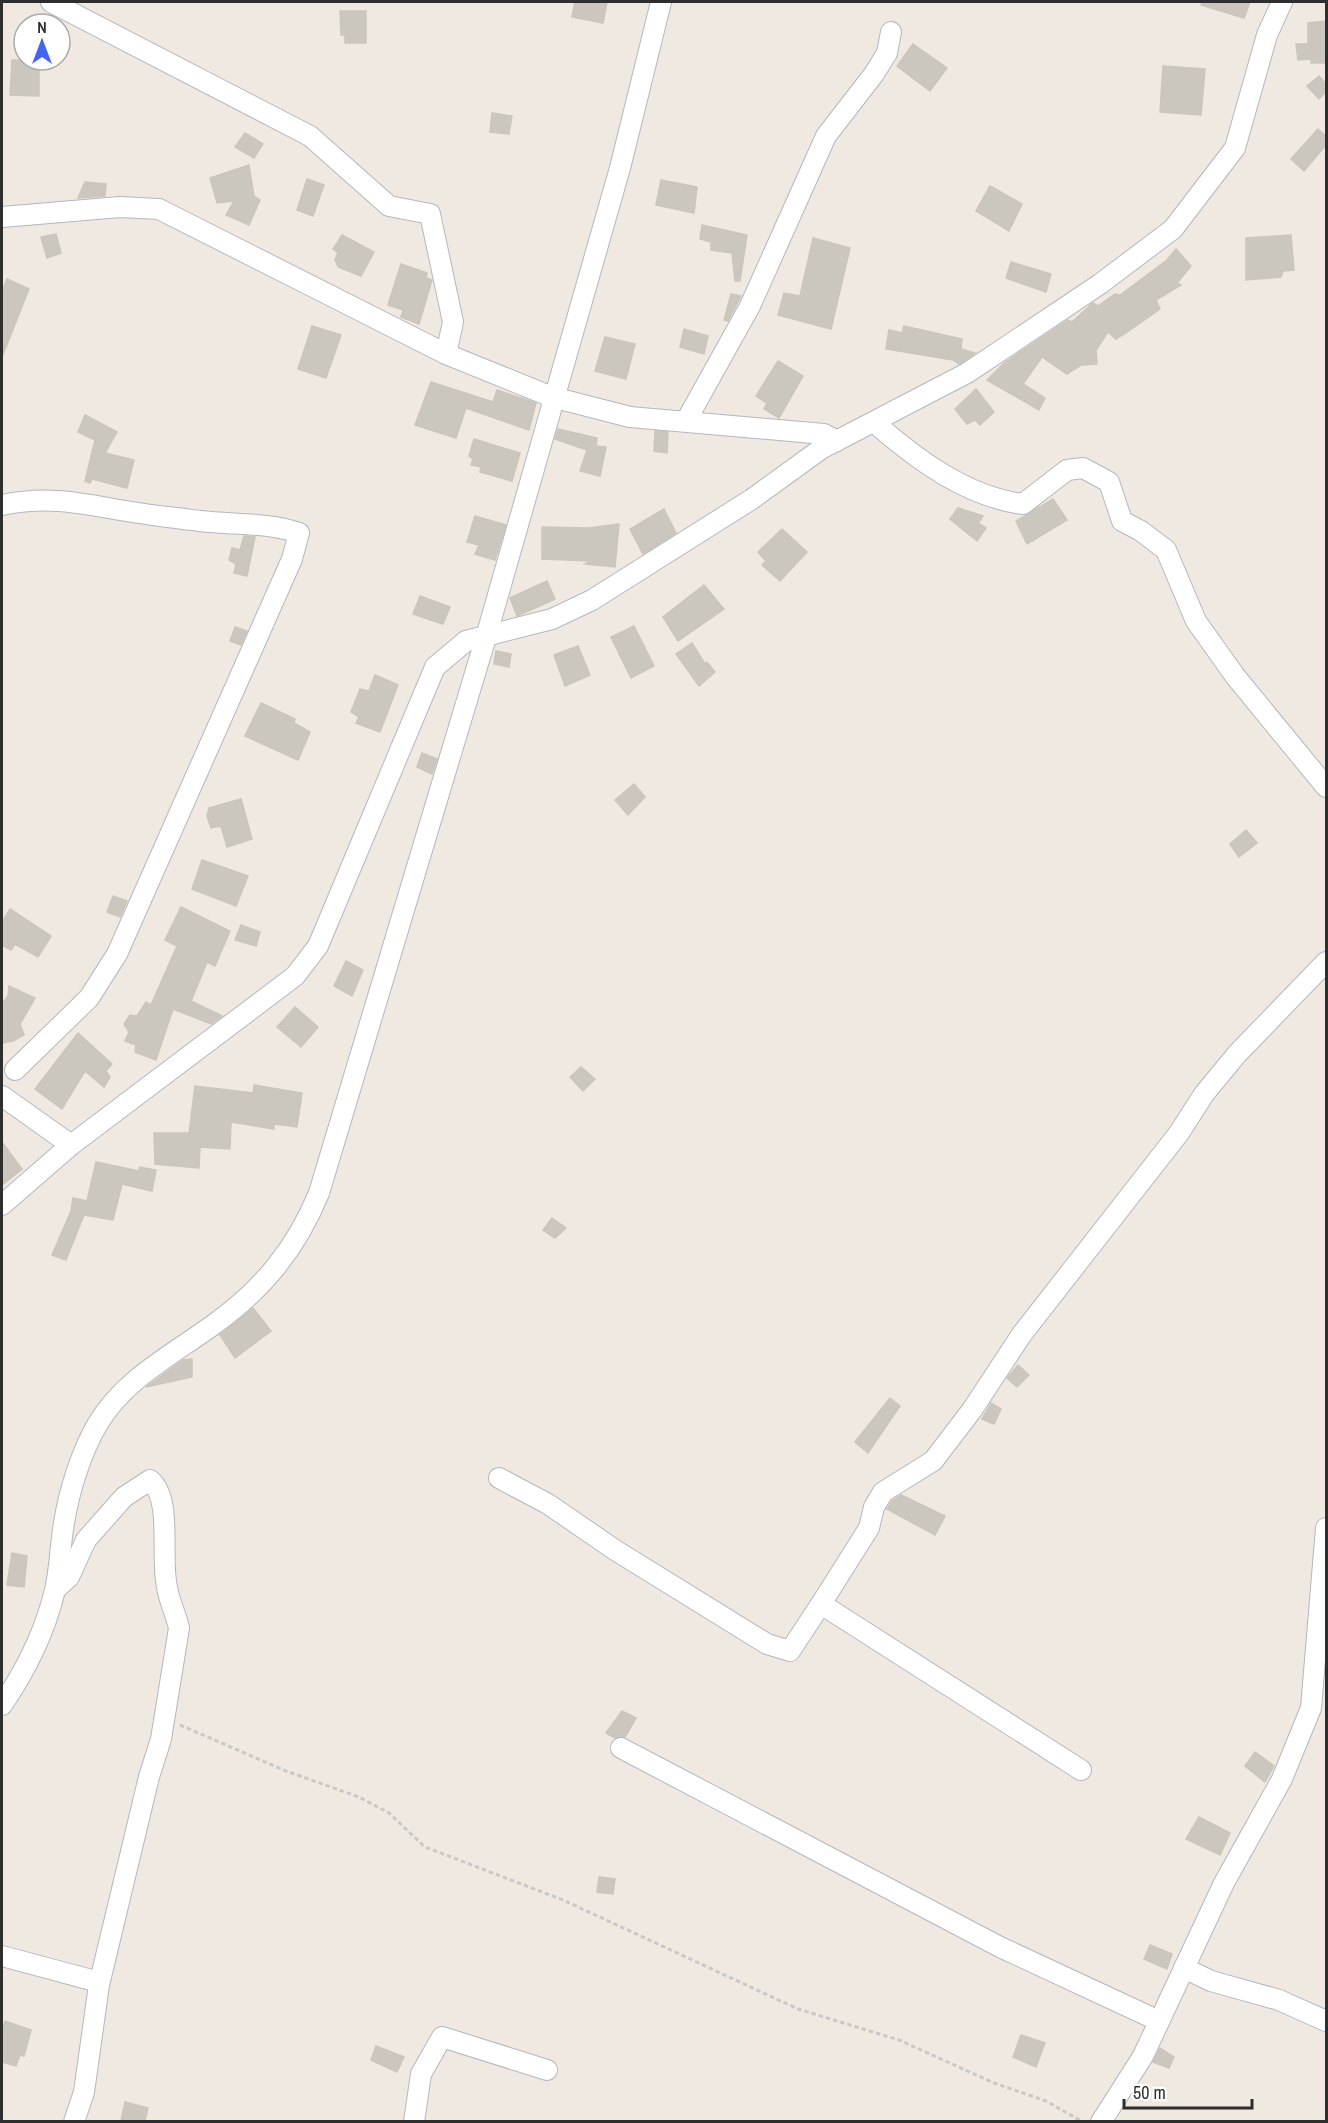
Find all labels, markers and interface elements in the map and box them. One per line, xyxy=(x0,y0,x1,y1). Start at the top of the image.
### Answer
north arrow xyxy=(12,12,72,72)
text: N xyxy=(37,16,47,38)
scale bar xyxy=(1124,2072,1252,2110)
text: 50 m xyxy=(1133,2080,1166,2105)

